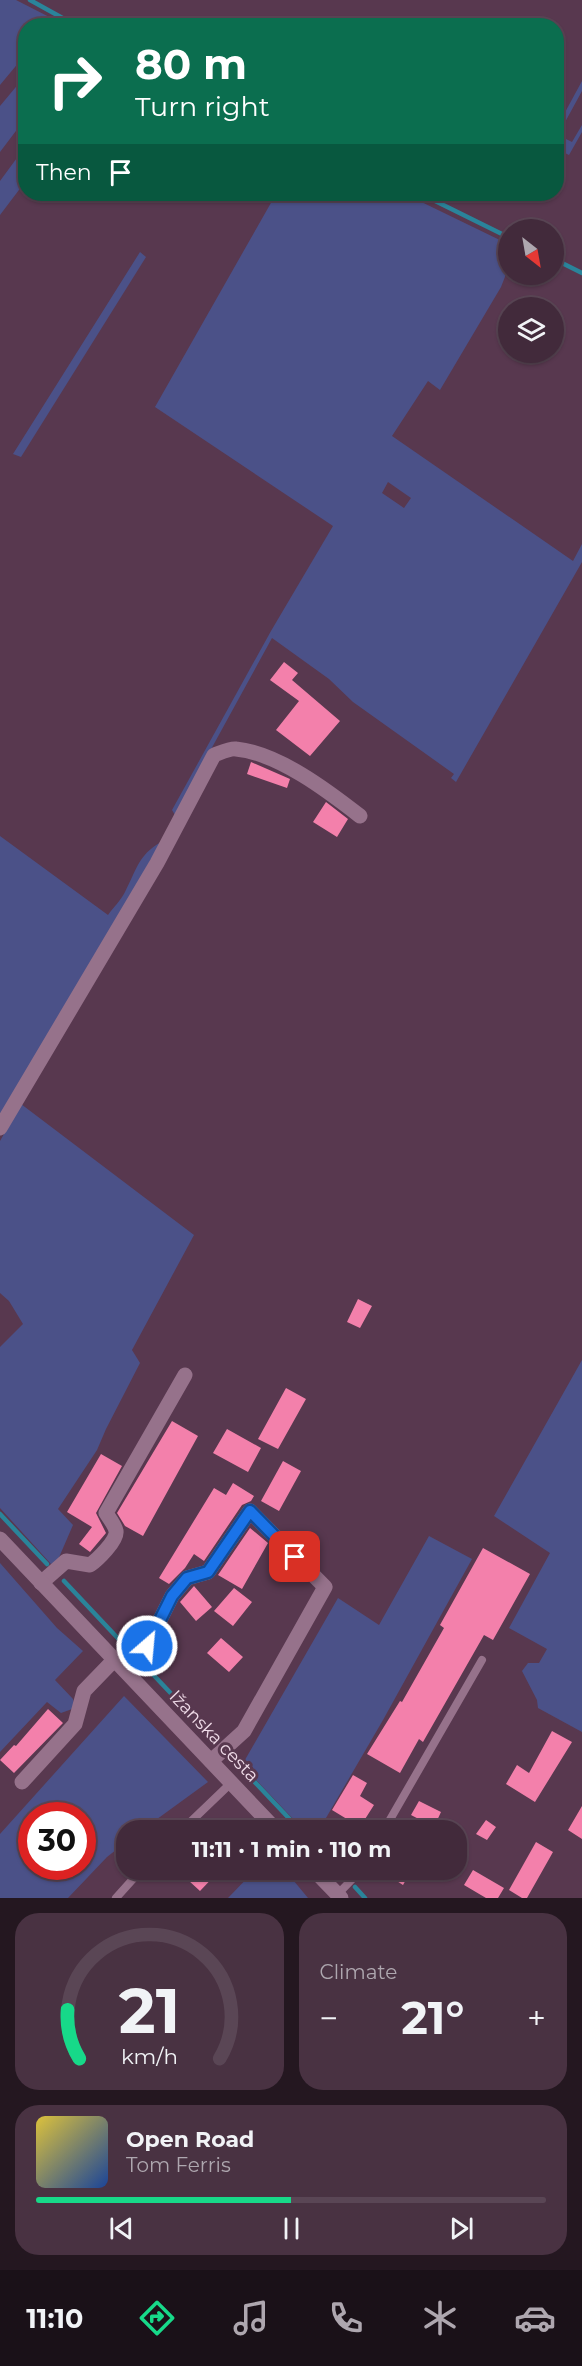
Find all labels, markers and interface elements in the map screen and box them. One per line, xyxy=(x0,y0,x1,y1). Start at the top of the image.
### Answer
text: 80 m xyxy=(135,38,247,90)
icon: right xyxy=(36,42,114,120)
text: Turn right xyxy=(135,90,270,123)
icon: arrive xyxy=(104,156,137,189)
text: Then xyxy=(36,159,92,186)
north arrow xyxy=(498,219,564,285)
map controls xyxy=(498,219,564,363)
button: layers xyxy=(498,297,564,363)
pin xyxy=(269,1531,320,1582)
icon: arrive xyxy=(278,1540,311,1573)
position arrow xyxy=(115,1614,179,1678)
street label: Ižanska cesta xyxy=(165,1685,263,1787)
speed limit sign: 30 xyxy=(18,1802,96,1880)
text: 11:11 · 1 min · 110 m xyxy=(192,1836,391,1863)
text: Climate xyxy=(320,1960,397,1984)
text: 21 xyxy=(119,1973,180,2049)
text: 21° xyxy=(401,1990,464,2045)
text: − xyxy=(320,1998,338,2038)
text: + xyxy=(527,1998,546,2038)
text: km/h xyxy=(121,2043,178,2069)
text: Open Road xyxy=(126,2126,254,2153)
text: Tom Ferris xyxy=(126,2153,231,2177)
icon: previous xyxy=(105,2212,138,2245)
icon: pause xyxy=(275,2212,308,2245)
icon: next xyxy=(445,2212,478,2245)
icon: directions xyxy=(136,2297,178,2339)
icon: music xyxy=(230,2297,272,2339)
icon: phone xyxy=(325,2297,367,2339)
icon: climate xyxy=(419,2297,461,2339)
icon: car xyxy=(514,2297,556,2339)
text: 11:10 xyxy=(26,2302,83,2335)

